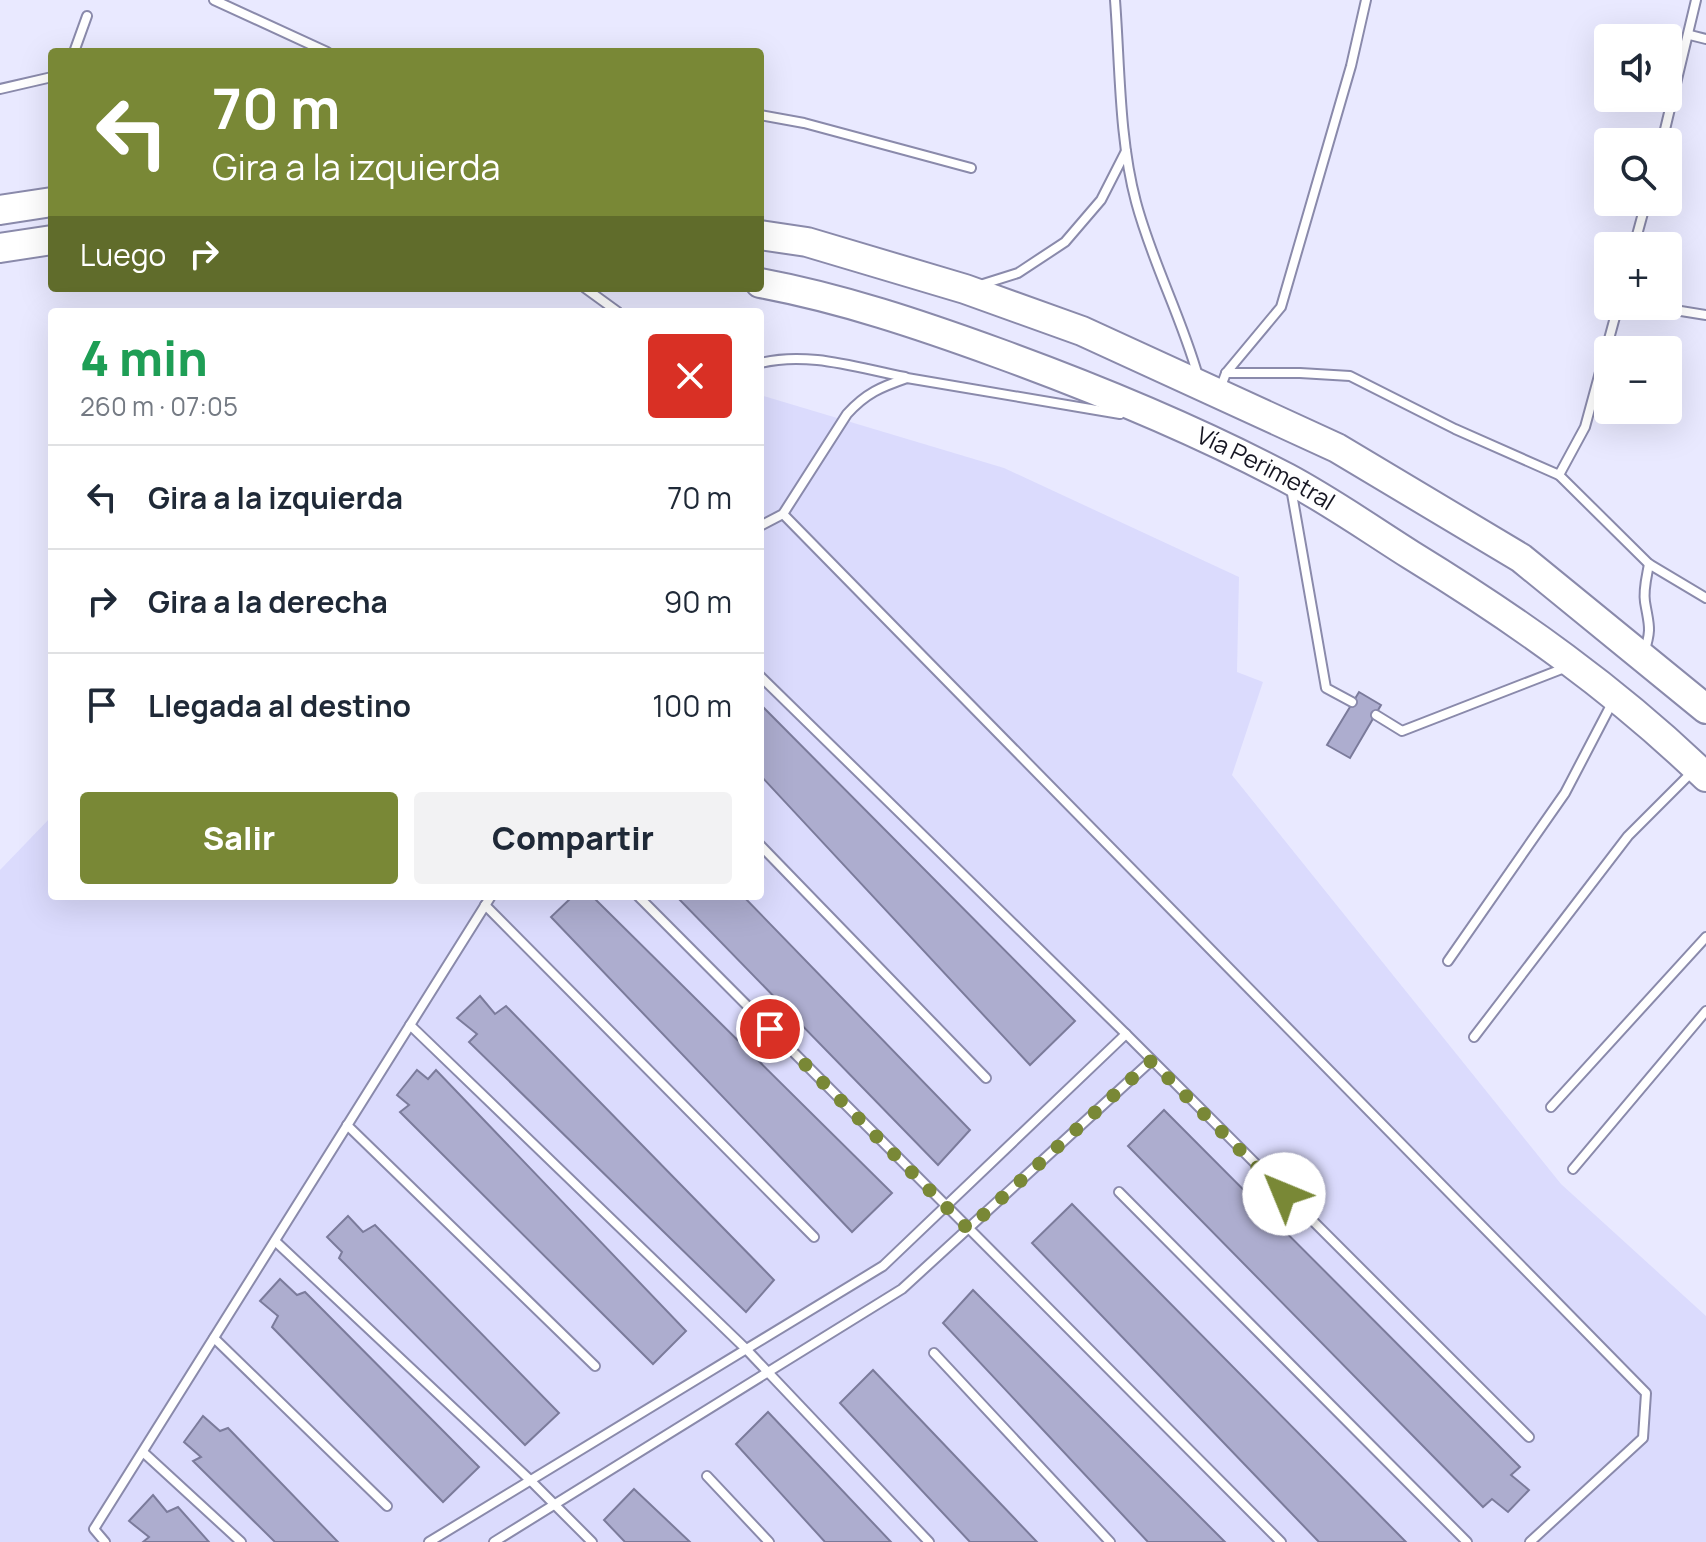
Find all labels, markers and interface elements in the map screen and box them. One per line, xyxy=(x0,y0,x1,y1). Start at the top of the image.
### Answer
map controls xyxy=(1594,24,1682,424)
button: sound xyxy=(1594,24,1682,112)
text: 70 m xyxy=(212,69,340,146)
icon: left xyxy=(80,80,184,184)
button: search xyxy=(1594,128,1682,216)
text: Gira a la izquierda xyxy=(212,142,501,191)
icon: right xyxy=(182,232,226,276)
button: + xyxy=(1594,232,1682,320)
text: Luego xyxy=(80,234,166,275)
text: 4 min xyxy=(80,325,208,390)
button: close xyxy=(648,334,732,418)
button: − xyxy=(1594,336,1682,424)
text: 260 m · 07:05 xyxy=(80,388,238,424)
street label: Vía Perimetral xyxy=(1192,418,1342,517)
icon: left xyxy=(80,475,124,519)
text: Gira a la izquierda xyxy=(148,477,403,518)
text: 70 m xyxy=(667,477,732,518)
icon: right xyxy=(80,579,124,623)
text: Gira a la derecha xyxy=(148,581,388,622)
text: 90 m xyxy=(664,581,732,622)
icon: arrive xyxy=(80,683,124,727)
text: Llegada al destino xyxy=(148,685,411,726)
text: 100 m xyxy=(652,685,732,726)
button: Salir xyxy=(80,792,398,884)
button: Compartir xyxy=(414,792,732,884)
pin xyxy=(736,995,804,1063)
icon: arrive xyxy=(748,1007,792,1051)
position arrow xyxy=(1242,1152,1326,1236)

